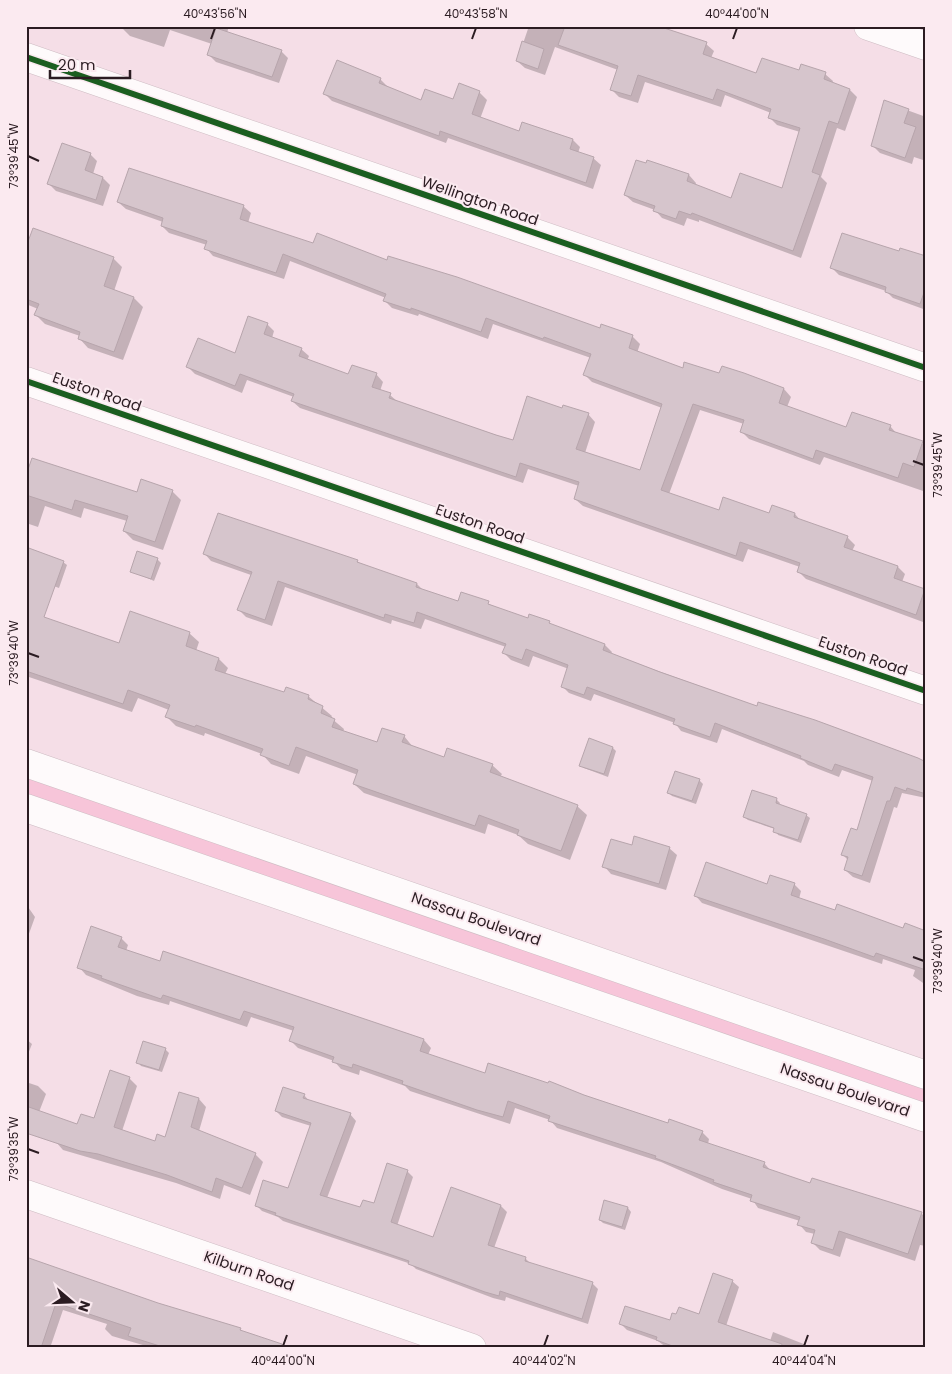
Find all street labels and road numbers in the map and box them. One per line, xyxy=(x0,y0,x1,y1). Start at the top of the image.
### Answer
street label: Wellington Road xyxy=(419,171,541,230)
street label: Euston Road xyxy=(50,366,144,417)
street label: Euston Road xyxy=(433,498,527,549)
street label: Euston Road xyxy=(816,630,910,681)
street label: Nassau Boulevard xyxy=(409,886,544,951)
street label: Nassau Boulevard xyxy=(778,1057,913,1122)
street label: Kilburn Road xyxy=(201,1245,297,1296)

